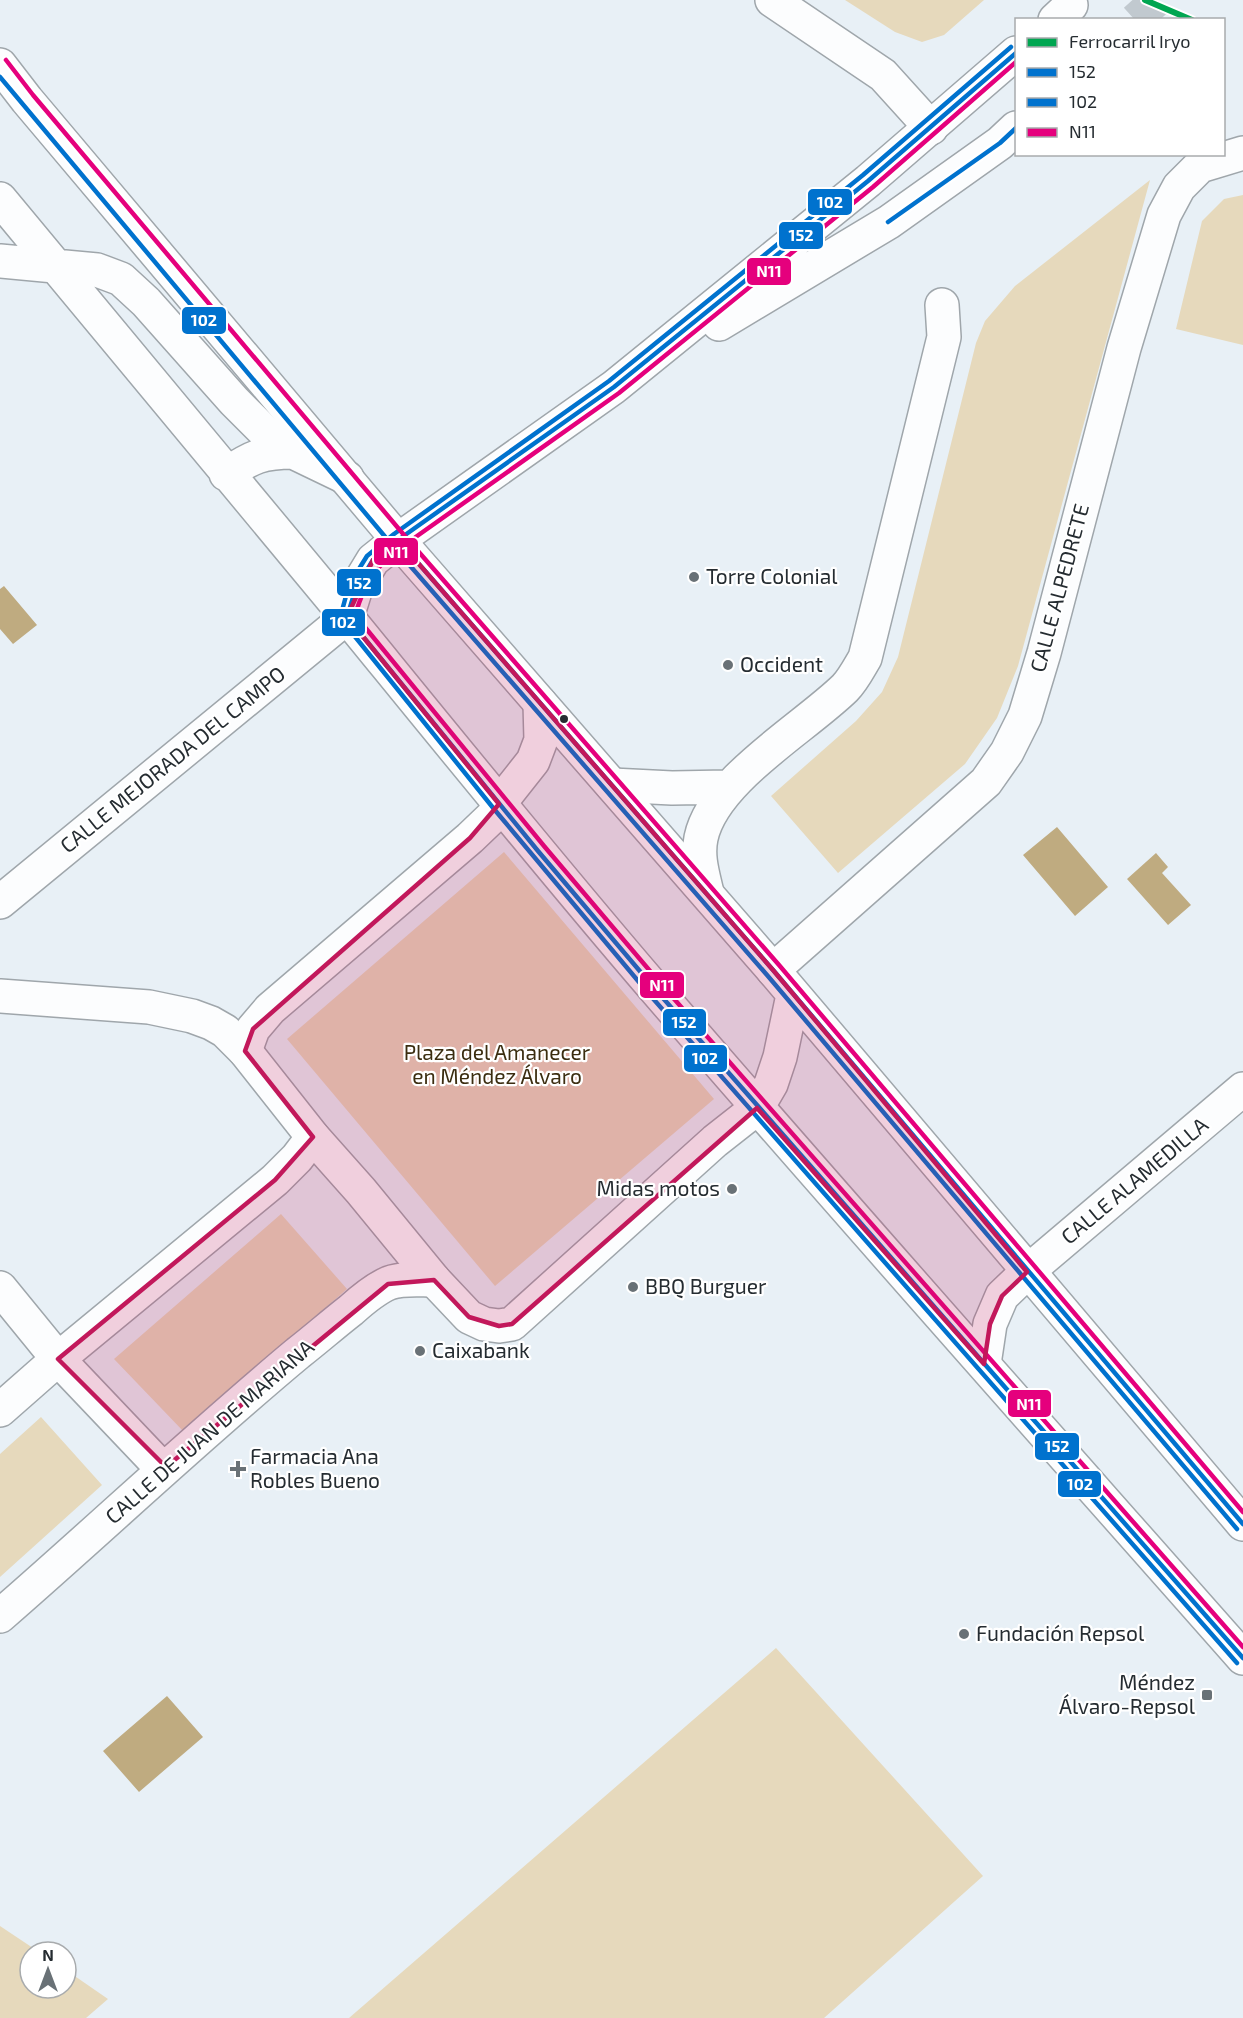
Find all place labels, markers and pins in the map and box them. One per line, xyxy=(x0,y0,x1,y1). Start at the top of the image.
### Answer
place label: Torre Colonial xyxy=(706,563,838,588)
marker: Torre Colonial xyxy=(687,570,701,584)
place label: Occident xyxy=(740,651,823,676)
marker: Occident xyxy=(721,658,735,672)
unlabelled marker xyxy=(558,713,570,725)
place label: Midas motos xyxy=(597,1175,720,1200)
marker: Midas motos xyxy=(725,1182,739,1196)
place label: BBQ Burguer xyxy=(645,1273,767,1299)
marker: BBQ Burguer xyxy=(626,1280,640,1294)
place label: Caixabank xyxy=(432,1337,530,1362)
marker: Caixabank xyxy=(413,1344,427,1358)
place label: Farmacia Ana Robles Bueno xyxy=(250,1443,380,1492)
marker: Farmacia Ana Robles Bueno xyxy=(231,1462,245,1476)
place label: Fundación Repsol xyxy=(976,1620,1145,1645)
marker: Fundación Repsol xyxy=(957,1627,971,1641)
place label: Méndez Álvaro-Repsol xyxy=(1059,1669,1196,1718)
marker: Méndez Álvaro-Repsol xyxy=(1200,1688,1214,1702)

